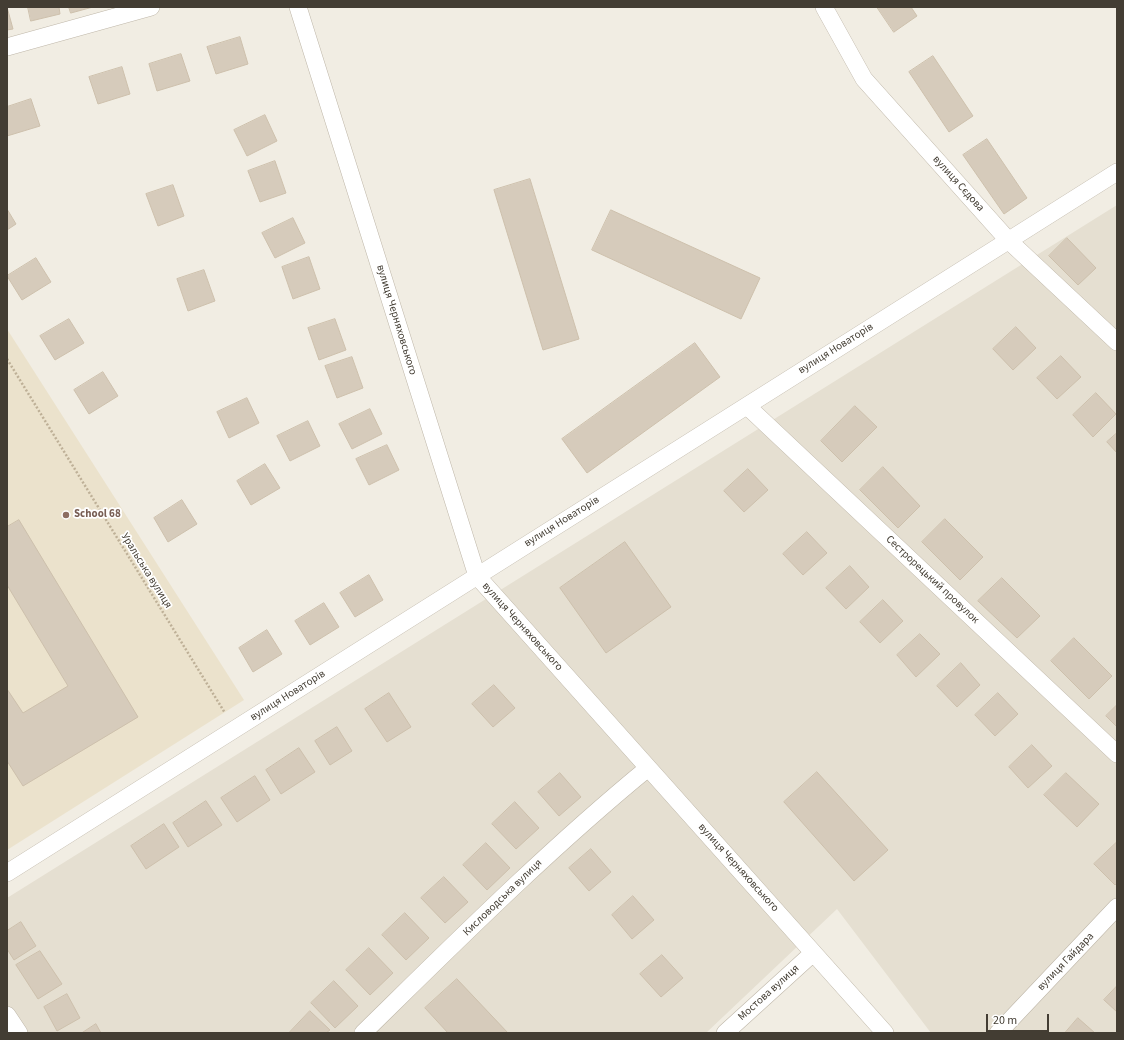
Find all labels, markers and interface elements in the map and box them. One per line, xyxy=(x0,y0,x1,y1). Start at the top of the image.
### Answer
street label: вулиця Сєдова xyxy=(929,153,987,215)
street label: вулиця Черняховського xyxy=(373,263,419,377)
street label: вулиця Новаторів xyxy=(796,321,876,377)
street label: вулиця Новаторів xyxy=(522,494,602,550)
place label: School 68 xyxy=(74,508,121,522)
marker: School 68 xyxy=(61,510,71,520)
street label: Уральська вулиця xyxy=(118,531,174,611)
street label: Сестрорецький провулок xyxy=(883,533,981,627)
street label: вулиця Черняховського xyxy=(479,580,565,674)
street label: вулиця Новаторів xyxy=(248,668,328,724)
street label: вулиця Черняховського xyxy=(695,821,781,915)
street label: Кисловодська вулиця xyxy=(461,857,545,939)
street label: вулиця Гайдара xyxy=(1035,930,1097,994)
street label: Мостова вулиця xyxy=(736,962,802,1024)
scale bar xyxy=(988,1006,1051,1032)
text: 20 m xyxy=(993,1012,1017,1029)

